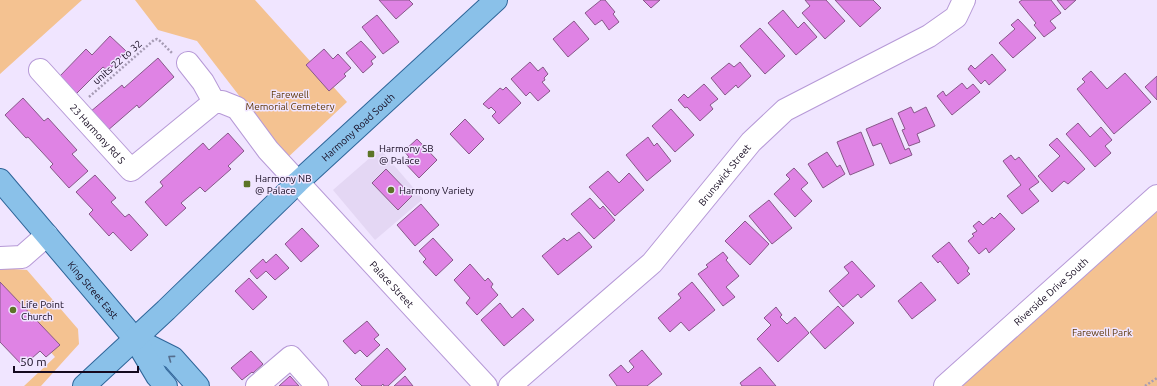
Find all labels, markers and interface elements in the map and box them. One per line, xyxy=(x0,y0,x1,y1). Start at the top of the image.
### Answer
street label: units 22 to 32 xyxy=(91,38,144,87)
park label: Farewell Memorial Cemetery xyxy=(245,89,335,112)
street label: Harmony Road South xyxy=(320,91,397,164)
street label: 23 Harmony Rd S xyxy=(68,102,127,166)
street label: Brunswick Street xyxy=(696,142,753,208)
place label: Harmony SB @ Palace xyxy=(379,143,434,166)
marker: Harmony SB @ Palace xyxy=(366,149,376,159)
place label: Harmony NB @ Palace xyxy=(255,173,312,196)
marker: Harmony NB @ Palace xyxy=(242,179,252,189)
marker: Harmony Variety xyxy=(386,185,396,195)
place label: Harmony Variety xyxy=(399,185,474,196)
street label: Riverside Drive South xyxy=(1012,256,1090,328)
street label: King Street East xyxy=(65,259,120,321)
street label: Palace Street xyxy=(367,259,416,310)
place label: Life Point Church xyxy=(21,299,64,322)
marker: Life Point Church xyxy=(8,305,18,315)
park label: Farewell Park xyxy=(1072,327,1132,338)
scale bar xyxy=(14,348,138,374)
text: 50 m xyxy=(20,355,47,368)
one-way arrow xyxy=(168,356,175,363)

